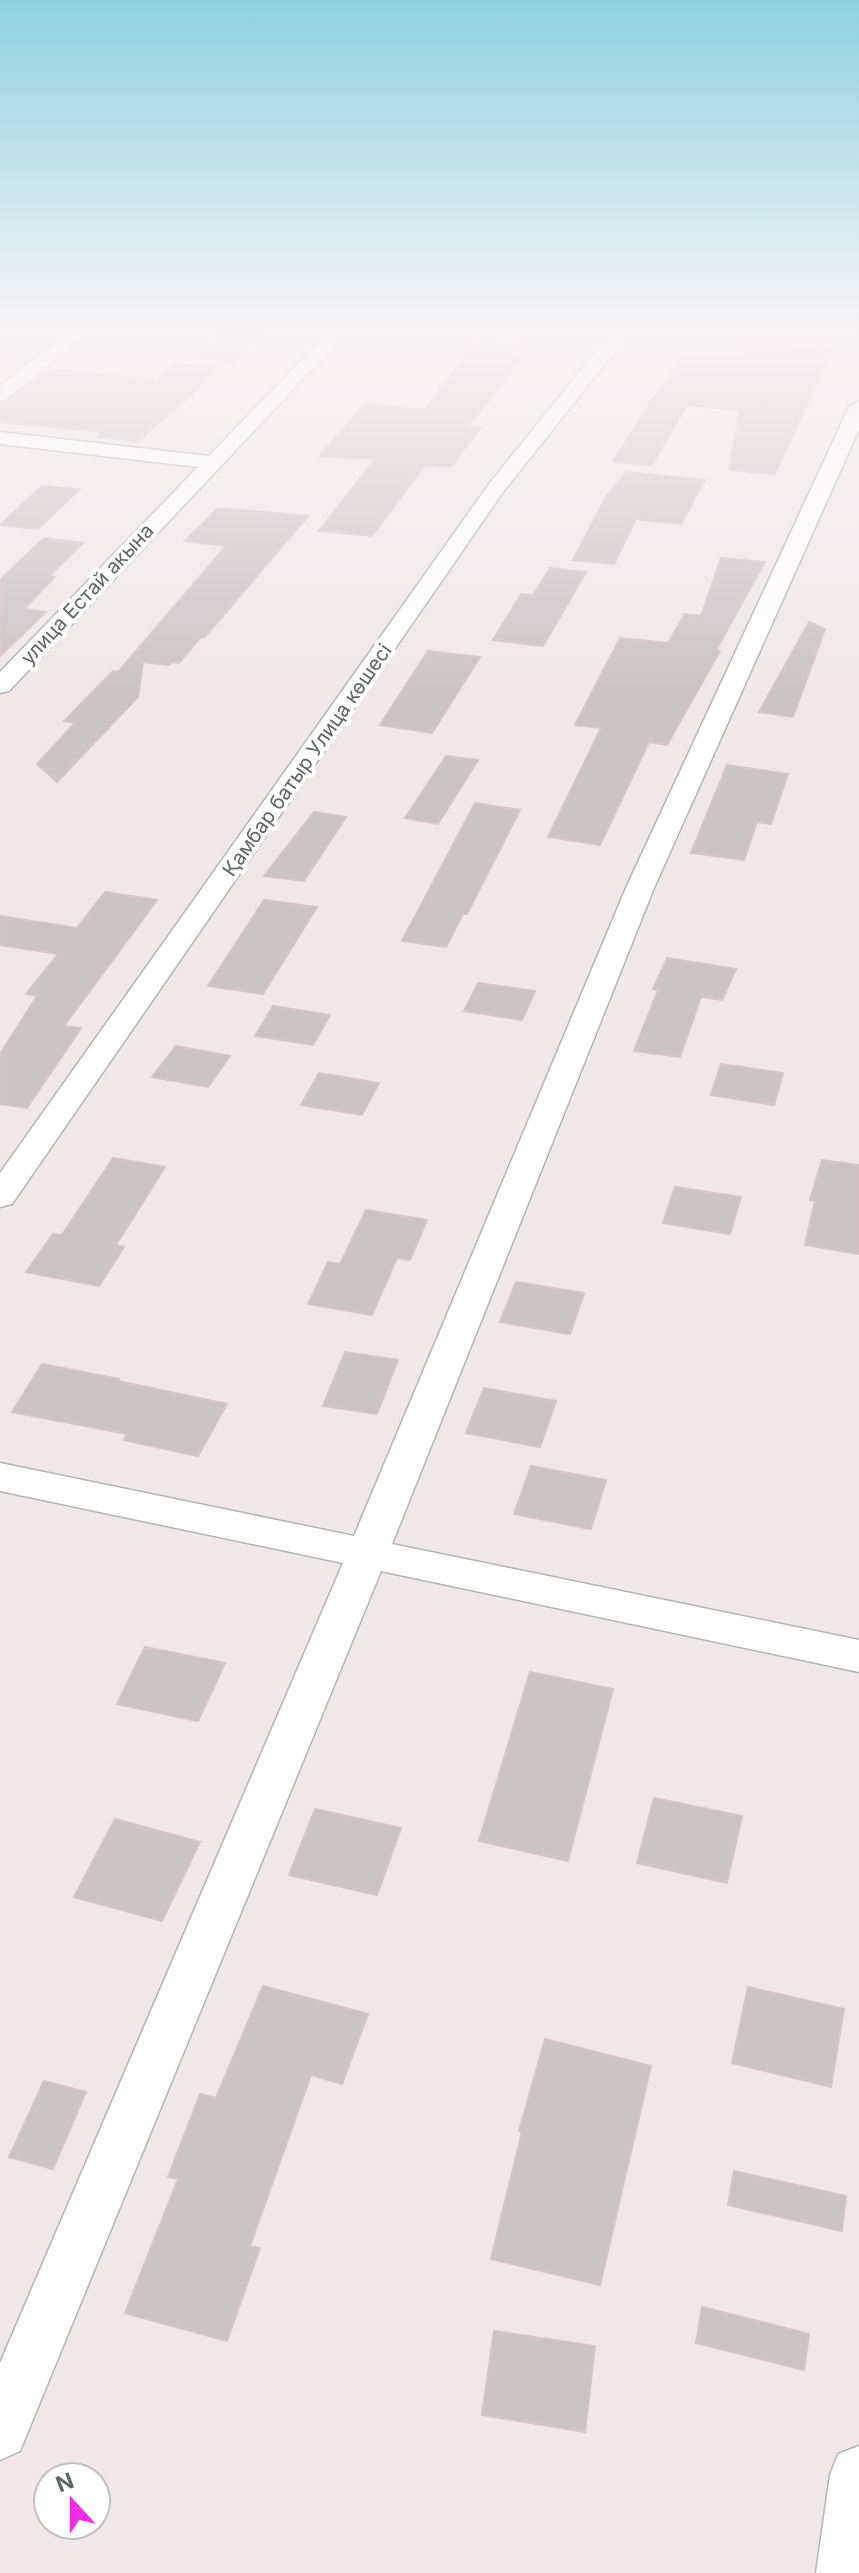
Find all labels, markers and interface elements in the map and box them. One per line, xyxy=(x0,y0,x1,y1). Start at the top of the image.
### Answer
street label: улица Естай акына xyxy=(16,519,158,669)
street label: Қамбар батыр Улица көшесі xyxy=(217,639,397,881)
north arrow xyxy=(32,2461,112,2541)
text: N xyxy=(52,2467,77,2497)

